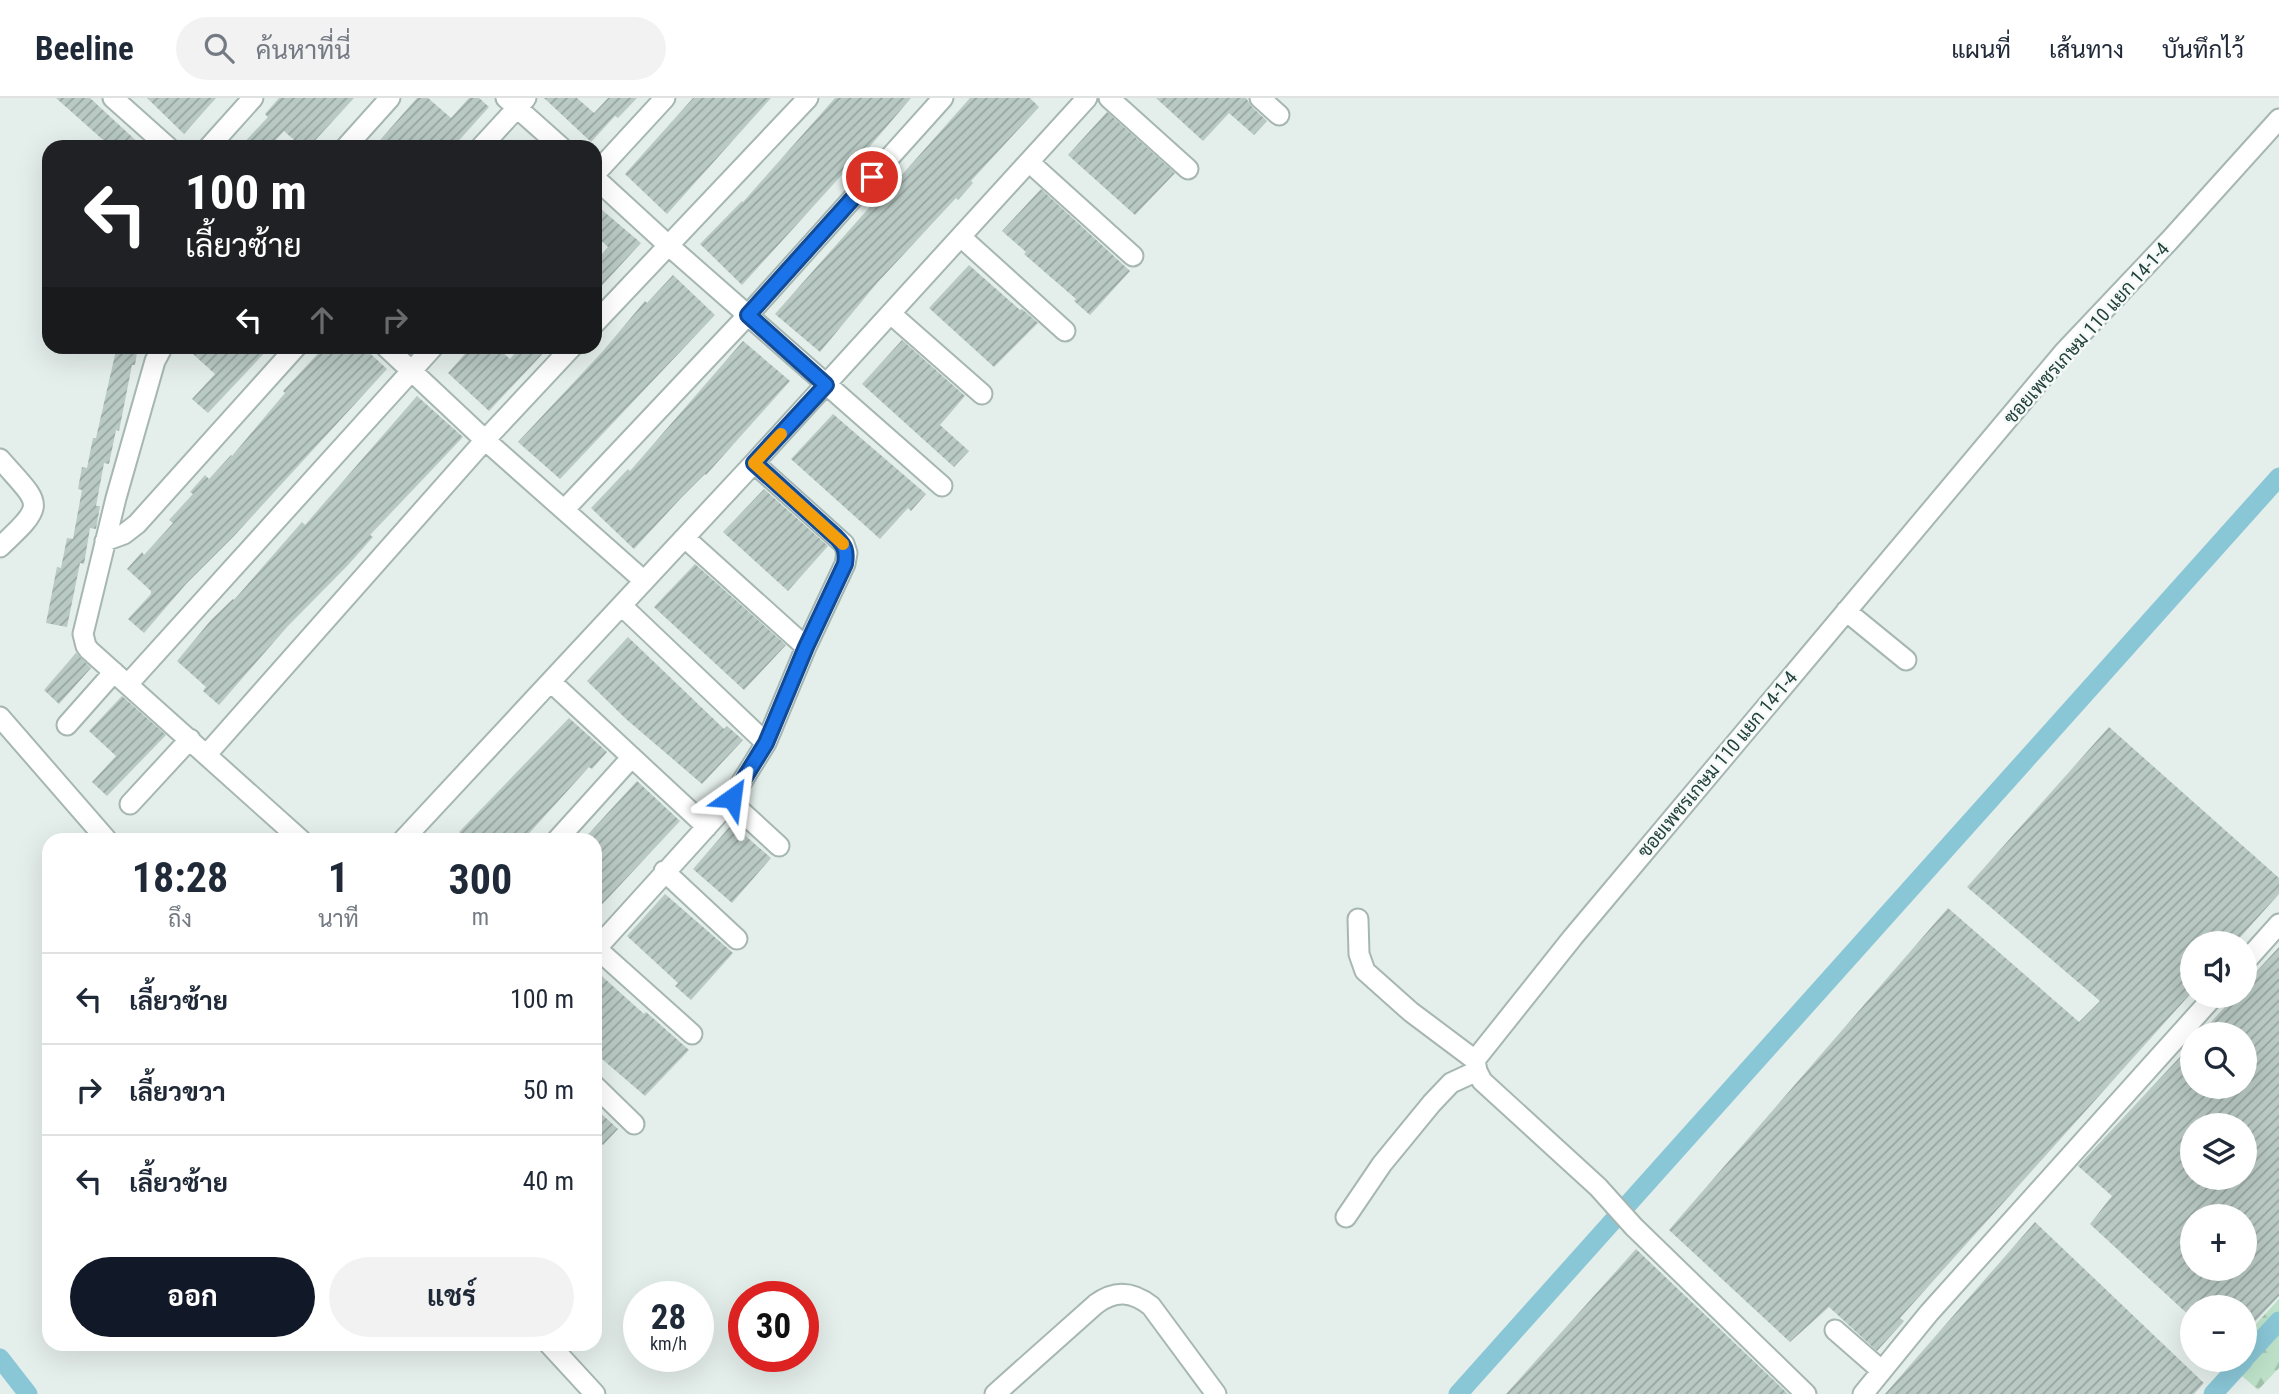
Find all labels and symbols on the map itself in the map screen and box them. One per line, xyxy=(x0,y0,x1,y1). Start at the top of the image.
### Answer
pin xyxy=(842,147,902,207)
street label: ซอยเพชรเกษม 110 แยก 14-1-4 xyxy=(1999,238,2174,429)
street label: ซอยเพชรเกษม 110 แยก 14-1-4 xyxy=(1633,666,1802,862)
position arrow xyxy=(695,761,769,835)
speed limit sign: 30 xyxy=(728,1281,819,1372)

